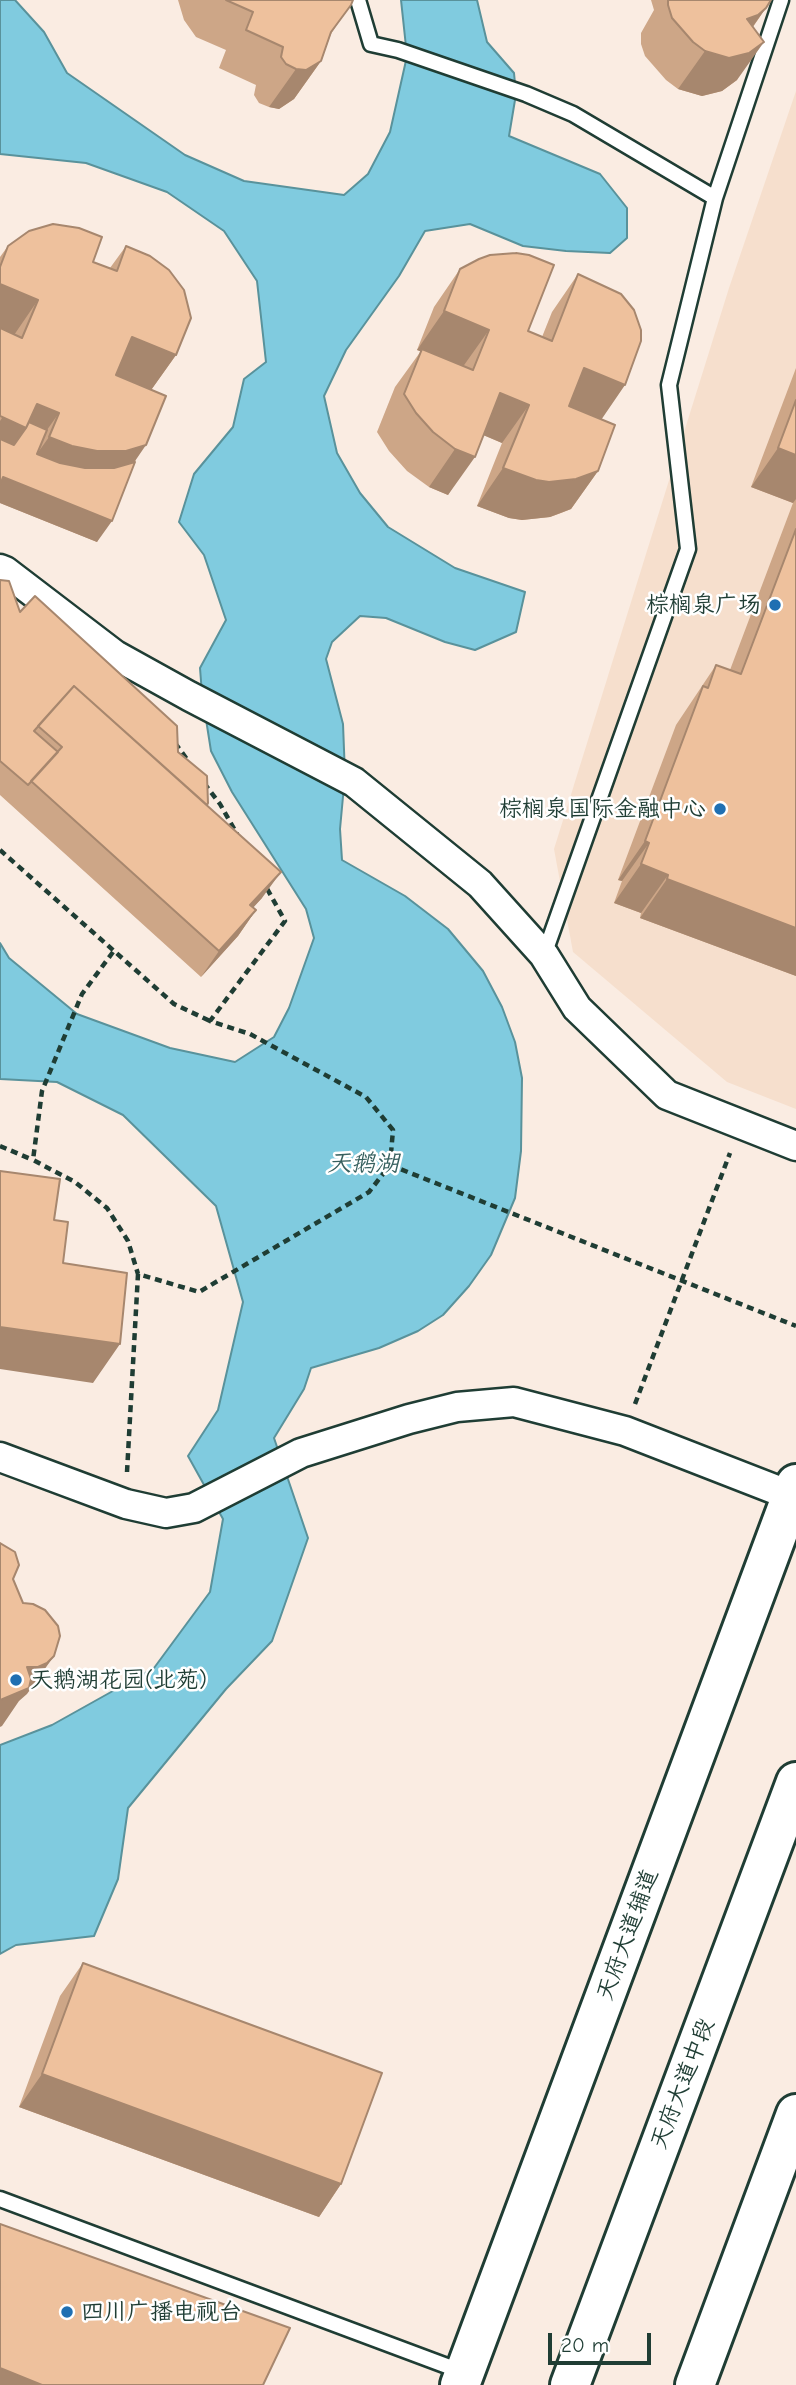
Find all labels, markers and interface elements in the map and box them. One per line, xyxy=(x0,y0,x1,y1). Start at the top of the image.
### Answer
place label: 棕榈泉广场 xyxy=(646,591,761,619)
marker: 棕榈泉广场 xyxy=(767,597,783,613)
place label: 棕榈泉国际金融中心 xyxy=(499,795,706,823)
marker: 棕榈泉国际金融中心 xyxy=(712,801,728,817)
water label: 天鹅湖 xyxy=(327,1150,399,1178)
place label: 天鹅湖花园(北苑) xyxy=(30,1666,207,1694)
marker: 天鹅湖花园(北苑) xyxy=(8,1672,24,1688)
street label: 天府大道辅道 xyxy=(591,1865,665,2005)
street label: 天府大道中段 xyxy=(645,2015,721,2153)
place label: 四川广播电视台 xyxy=(81,2298,242,2326)
marker: 四川广播电视台 xyxy=(59,2304,75,2320)
scale bar xyxy=(551,2318,654,2362)
text: 20 m xyxy=(561,2333,609,2357)

